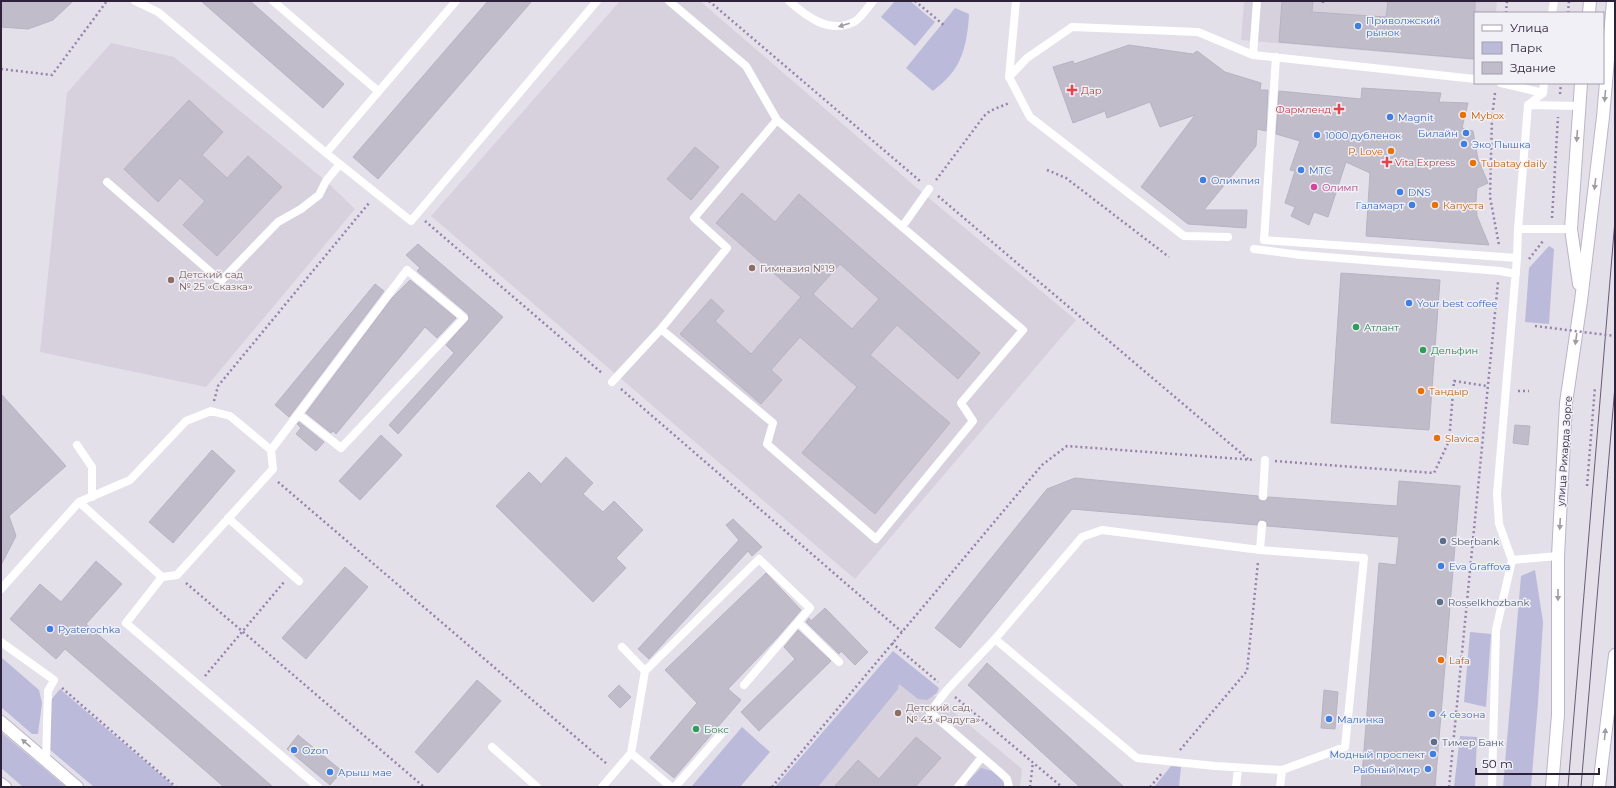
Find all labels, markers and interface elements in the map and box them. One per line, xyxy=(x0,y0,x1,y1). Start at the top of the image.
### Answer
legend xyxy=(1474,12,1604,84)
place label: Приволжский рынок xyxy=(1366,14,1440,39)
text: Улица xyxy=(1510,20,1549,35)
marker: Приволжский рынок xyxy=(1353,21,1363,31)
one-way arrow xyxy=(837,22,849,28)
text: Парк xyxy=(1510,40,1542,55)
text: Здание xyxy=(1510,60,1556,75)
marker: Дар xyxy=(1066,84,1078,96)
place label: Дар xyxy=(1081,84,1102,97)
one-way arrow xyxy=(1601,90,1608,102)
place label: Фармленд xyxy=(1275,103,1331,116)
marker: Фармленд xyxy=(1334,104,1344,114)
place label: Mybox xyxy=(1471,109,1505,122)
marker: Mybox xyxy=(1458,110,1468,120)
place label: Magnit xyxy=(1398,111,1434,124)
marker: Magnit xyxy=(1385,112,1395,122)
place label: Билайн xyxy=(1418,127,1458,140)
marker: Билайн xyxy=(1461,128,1471,138)
place label: 1000 дубленок xyxy=(1325,129,1401,142)
marker: 1000 дубленок xyxy=(1312,130,1322,140)
one-way arrow xyxy=(1574,130,1580,143)
place label: Эко Пышка xyxy=(1472,138,1531,151)
marker: Эко Пышка xyxy=(1459,139,1469,149)
place label: P. Love xyxy=(1348,145,1383,158)
marker: P. Love xyxy=(1386,146,1396,156)
place label: Vita Express xyxy=(1395,156,1455,169)
marker: Vita Express xyxy=(1382,157,1392,167)
place label: Tubatay daily xyxy=(1481,157,1548,170)
marker: Tubatay daily xyxy=(1468,158,1478,168)
place label: МТС xyxy=(1309,164,1332,177)
marker: МТС xyxy=(1296,165,1306,175)
place label: Олимпия xyxy=(1211,174,1260,187)
marker: Олимпия xyxy=(1198,175,1208,185)
one-way arrow xyxy=(1592,178,1598,190)
place label: Олимп xyxy=(1322,181,1358,194)
marker: Олимп xyxy=(1309,182,1319,192)
place label: DNS xyxy=(1408,186,1431,199)
marker: DNS xyxy=(1395,187,1405,197)
place label: Галамарт xyxy=(1355,199,1404,212)
place label: Капуста xyxy=(1443,199,1484,212)
marker: Галамарт xyxy=(1407,200,1417,210)
marker: Капуста xyxy=(1430,200,1440,210)
place label: Гимназия №19 xyxy=(760,262,835,275)
marker: Гимназия №19 xyxy=(747,263,757,273)
place label: Детский сад № 25 «Сказка» xyxy=(179,268,253,293)
marker: Детский сад № 25 «Сказка» xyxy=(166,275,176,285)
place label: Your best coffee xyxy=(1417,297,1497,310)
marker: Your best coffee xyxy=(1404,298,1414,308)
place label: Атлант xyxy=(1364,321,1399,334)
marker: Атлант xyxy=(1351,322,1361,332)
one-way arrow xyxy=(1573,333,1579,345)
place label: Дельфин xyxy=(1431,344,1478,357)
marker: Дельфин xyxy=(1418,345,1428,355)
place label: Тандыр xyxy=(1429,385,1469,398)
marker: Тандыр xyxy=(1416,386,1426,396)
street label: улица Рихарда Зорге xyxy=(1554,395,1575,508)
place label: Slavica xyxy=(1445,432,1479,445)
marker: Slavica xyxy=(1432,433,1442,443)
one-way arrow xyxy=(1556,518,1563,530)
place label: Sberbank xyxy=(1451,535,1499,548)
marker: Sberbank xyxy=(1438,536,1448,546)
place label: Eva Graffova xyxy=(1449,560,1511,573)
marker: Eva Graffova xyxy=(1436,561,1446,571)
one-way arrow xyxy=(1555,589,1561,602)
place label: Rosselkhozbank xyxy=(1448,596,1529,609)
marker: Rosselkhozbank xyxy=(1435,597,1445,607)
place label: Pyaterochka xyxy=(58,623,120,636)
marker: Pyaterochka xyxy=(45,624,55,634)
place label: Lafa xyxy=(1449,654,1470,667)
marker: Lafa xyxy=(1436,655,1446,665)
place label: Детский сад № 43 «Радуга» xyxy=(906,701,981,726)
marker: Детский сад № 43 «Радуга» xyxy=(893,708,903,718)
place label: 4 сезона xyxy=(1440,708,1485,721)
marker: 4 сезона xyxy=(1427,709,1437,719)
place label: Малинка xyxy=(1337,713,1384,726)
marker: Малинка xyxy=(1324,714,1334,724)
place label: Бокс xyxy=(704,723,729,736)
marker: Бокс xyxy=(691,724,701,734)
one-way arrow xyxy=(1602,728,1608,740)
place label: Тимер Банк xyxy=(1442,736,1504,749)
marker: Тимер Банк xyxy=(1429,737,1439,747)
one-way arrow xyxy=(21,739,31,748)
place label: Ozon xyxy=(302,744,328,757)
marker: Ozon xyxy=(289,745,299,755)
place label: Модный проспект xyxy=(1329,748,1425,761)
marker: Модный проспект xyxy=(1428,749,1438,759)
scale bar xyxy=(1476,750,1599,776)
text: 50 m xyxy=(1482,756,1513,771)
place label: Рыбный мир xyxy=(1353,763,1420,776)
marker: Рыбный мир xyxy=(1423,764,1433,774)
place label: Арыш мае xyxy=(338,766,392,779)
marker: Арыш мае xyxy=(325,767,335,777)

